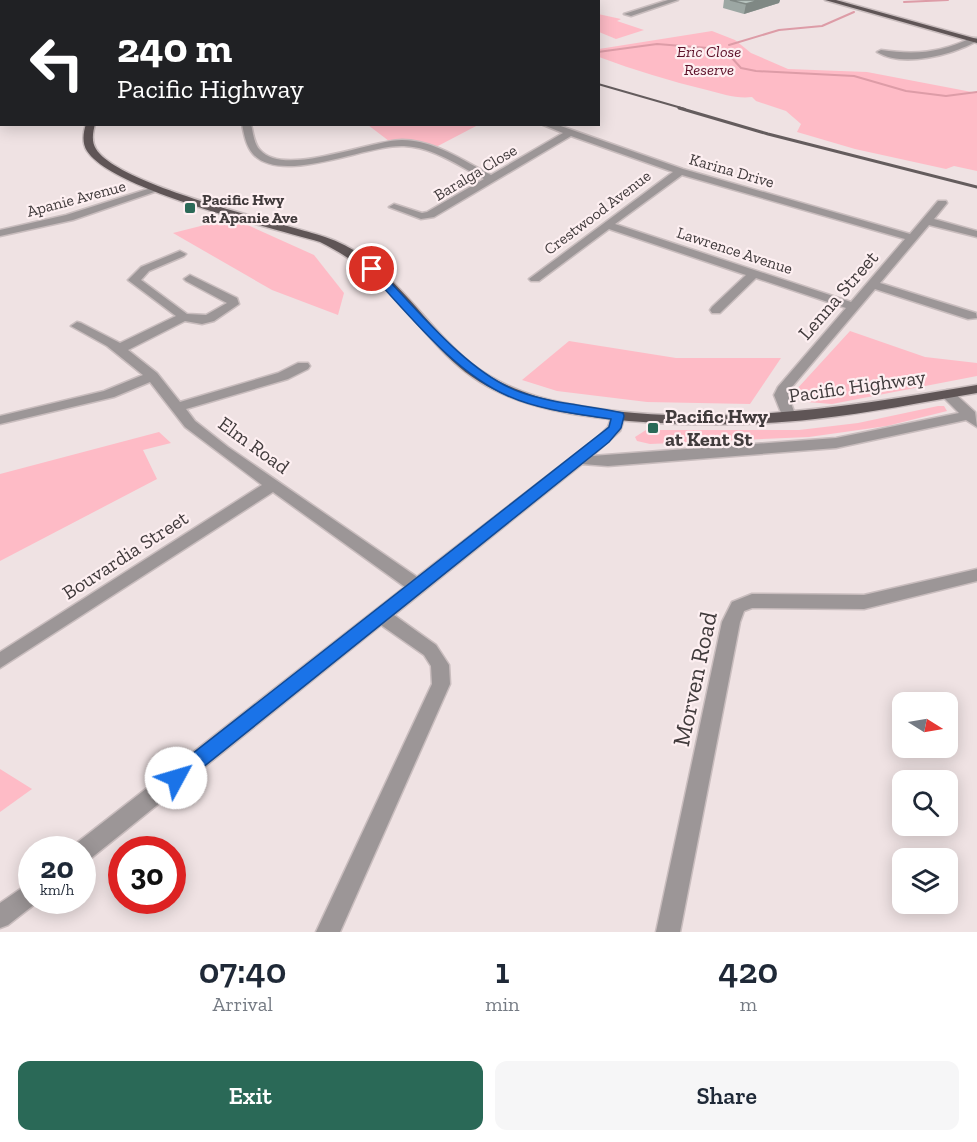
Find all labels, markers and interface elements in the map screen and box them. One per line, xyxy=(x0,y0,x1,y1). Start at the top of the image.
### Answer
text: 240 m xyxy=(117,22,232,73)
icon: left xyxy=(18,24,96,102)
park label: Eric Close Reserve xyxy=(677,42,741,79)
text: Pacific Highway xyxy=(117,73,304,105)
street label: Baralga Close xyxy=(430,140,520,205)
street label: Karina Drive xyxy=(687,149,776,192)
street label: Crestwood Avenue xyxy=(540,166,654,259)
street label: Apanie Avenue xyxy=(24,176,128,221)
place label: Pacific Hwy at Apanie Ave xyxy=(202,190,298,227)
marker: Pacific Hwy at Apanie Ave xyxy=(183,201,197,215)
street label: Lawrence Avenue xyxy=(675,223,795,278)
pin xyxy=(346,243,397,294)
street label: Lenna Street xyxy=(793,245,884,344)
icon: arrive xyxy=(355,252,388,285)
street label: Pacific Highway xyxy=(787,364,928,408)
place label: Pacific Hwy at Kent St xyxy=(665,404,768,451)
street label: Elm Road xyxy=(214,411,294,479)
marker: Pacific Hwy at Kent St xyxy=(646,421,660,435)
street label: Bouvardia Street xyxy=(58,505,193,605)
street label: Morven Road xyxy=(666,609,723,749)
north arrow xyxy=(892,692,958,758)
map controls xyxy=(892,692,958,914)
position arrow xyxy=(144,746,208,810)
button: search xyxy=(892,770,958,836)
speed limit sign: 30 xyxy=(108,836,186,914)
button: layers xyxy=(892,848,958,914)
text: 20 xyxy=(40,850,74,886)
text: km/h xyxy=(40,881,74,899)
text: 07:40 xyxy=(199,949,286,992)
text: 1 xyxy=(495,949,510,992)
text: 420 xyxy=(718,949,778,992)
text: Arrival xyxy=(212,992,273,1016)
text: min xyxy=(485,992,520,1016)
text: m xyxy=(740,992,757,1016)
button: Exit xyxy=(18,1061,483,1130)
button: Share xyxy=(495,1061,959,1130)

